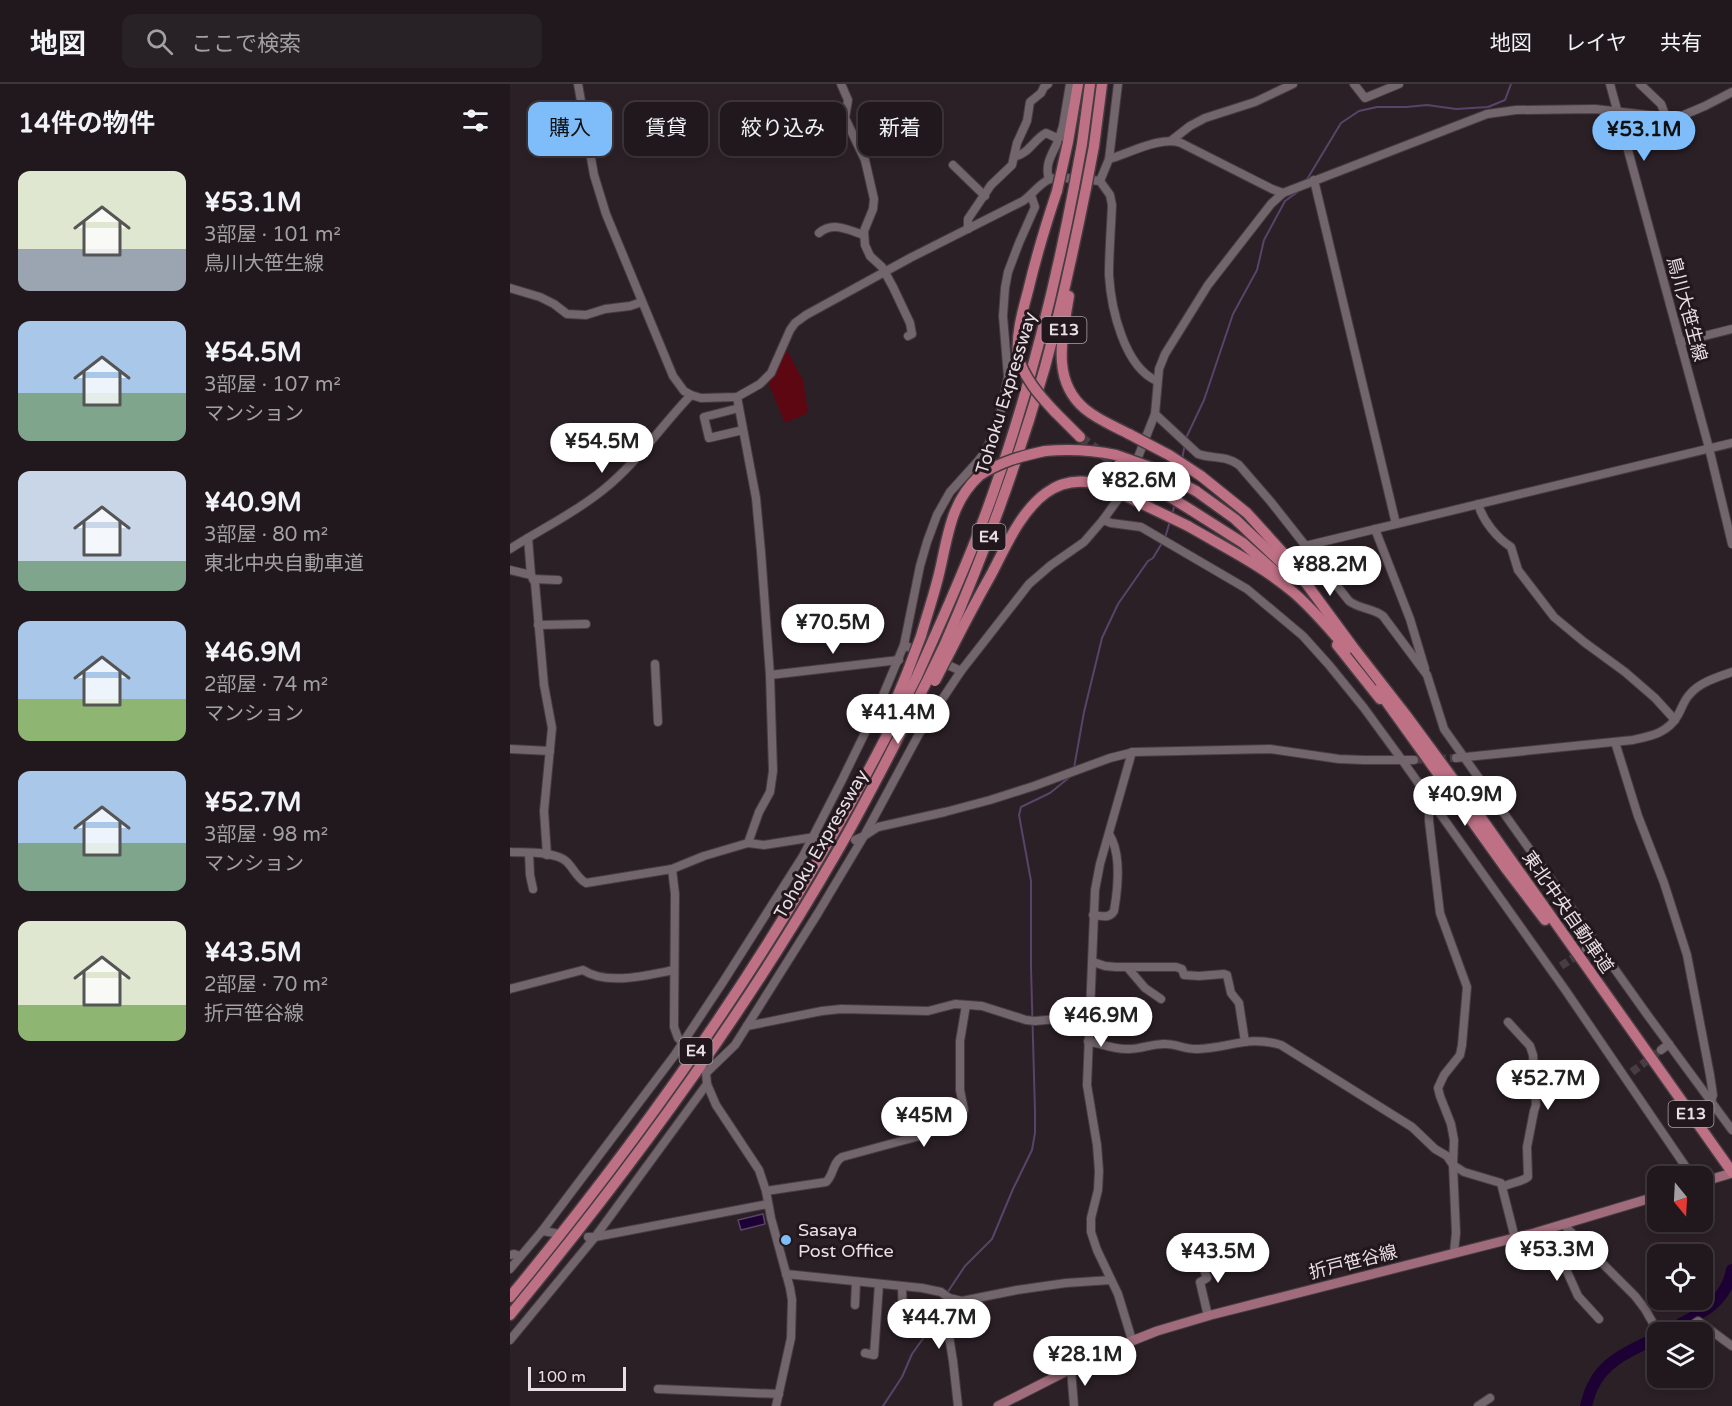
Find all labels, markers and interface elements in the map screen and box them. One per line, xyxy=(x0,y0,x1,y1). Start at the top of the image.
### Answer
search box xyxy=(122,14,542,68)
icon: search xyxy=(143,25,176,58)
text: 地図 xyxy=(30,27,86,61)
text: ここで検索 xyxy=(191,31,301,57)
text: 地図 xyxy=(1490,31,1532,56)
text: レイヤ xyxy=(1565,31,1627,56)
text: 共有 xyxy=(1660,31,1702,56)
chip: 購入 xyxy=(528,102,612,156)
chip: 賃貸 xyxy=(624,102,708,156)
chip: 絞り込み xyxy=(720,102,846,156)
chip: 新着 xyxy=(858,102,942,156)
icon: filters xyxy=(459,104,492,137)
text: 14件の物件 xyxy=(18,108,155,139)
pin: ¥53.1M xyxy=(1595,111,1693,162)
text: ¥53.1M xyxy=(1606,118,1682,142)
text: ¥53.1M xyxy=(204,187,302,218)
icon: home xyxy=(66,195,138,267)
text: 3部屋 · 101 m² xyxy=(204,223,341,247)
text: 鳥川大笹生線 xyxy=(204,252,324,276)
street label: 鳥川大笹生線 xyxy=(1662,254,1712,364)
street label: Tohoku Expressway xyxy=(971,309,1041,477)
road number: E13 xyxy=(1042,317,1086,343)
text: ¥54.5M xyxy=(204,337,302,368)
icon: home xyxy=(66,345,138,417)
text: 3部屋 · 107 m² xyxy=(204,373,341,397)
text: マンション xyxy=(204,402,304,426)
pin: ¥54.5M xyxy=(553,423,651,474)
text: ¥54.5M xyxy=(564,430,640,454)
pin: ¥82.6M xyxy=(1090,462,1188,513)
text: ¥82.6M xyxy=(1101,469,1177,493)
text: ¥40.9M xyxy=(204,487,302,518)
icon: home xyxy=(66,495,138,567)
text: 3部屋 · 80 m² xyxy=(204,523,328,547)
road number: E4 xyxy=(972,524,1006,550)
pin: ¥88.2M xyxy=(1281,546,1379,597)
text: 東北中央自動車道 xyxy=(204,552,364,576)
text: ¥88.2M xyxy=(1292,553,1368,577)
pin: ¥70.5M xyxy=(784,604,882,655)
text: ¥70.5M xyxy=(795,611,871,635)
text: ¥46.9M xyxy=(204,637,302,668)
icon: home xyxy=(66,645,138,717)
text: 2部屋 · 74 m² xyxy=(204,673,328,697)
pin: ¥41.4M xyxy=(849,694,947,745)
text: ¥41.4M xyxy=(861,701,935,725)
text: マンション xyxy=(204,702,304,726)
street label: Tohoku Expressway xyxy=(769,765,873,922)
pin: ¥40.9M xyxy=(1416,776,1514,827)
text: ¥40.9M xyxy=(1427,783,1503,807)
text: ¥52.7M xyxy=(204,787,302,818)
icon: home xyxy=(66,795,138,867)
text: 3部屋 · 98 m² xyxy=(204,823,328,847)
street label: 東北中央自動車道 xyxy=(1518,847,1618,977)
text: マンション xyxy=(204,852,304,876)
text: ¥43.5M xyxy=(204,937,302,968)
icon: home xyxy=(66,945,138,1017)
text: 2部屋 · 70 m² xyxy=(204,973,328,997)
pin: ¥46.9M xyxy=(1052,997,1150,1048)
text: 折戸笹谷線 xyxy=(204,1002,304,1026)
text: ¥46.9M xyxy=(1063,1004,1139,1028)
road number: E4 xyxy=(680,1038,712,1064)
pin: ¥52.7M xyxy=(1499,1060,1597,1111)
text: ¥52.7M xyxy=(1510,1067,1586,1091)
pin: ¥45M xyxy=(888,1097,960,1148)
road number: E13 xyxy=(1668,1101,1714,1127)
text: ¥45M xyxy=(895,1104,953,1128)
north arrow xyxy=(1647,1166,1713,1232)
map controls xyxy=(1647,1166,1713,1388)
place label: Sasaya Post Office xyxy=(798,1219,894,1262)
pin: ¥53.3M xyxy=(1508,1231,1606,1282)
marker: Sasaya Post Office xyxy=(779,1233,793,1247)
pin: ¥43.5M xyxy=(1169,1233,1267,1284)
text: ¥53.3M xyxy=(1519,1238,1595,1262)
text: ¥43.5M xyxy=(1180,1240,1256,1264)
street label: 折戸笹谷線 xyxy=(1307,1240,1399,1284)
button: locate xyxy=(1647,1244,1713,1310)
pin: ¥44.7M xyxy=(890,1299,988,1350)
text: ¥44.7M xyxy=(901,1306,977,1330)
button: layers xyxy=(1647,1322,1713,1388)
pin: ¥28.1M xyxy=(1036,1336,1134,1387)
text: ¥28.1M xyxy=(1047,1343,1123,1367)
scale bar xyxy=(528,1364,626,1392)
text: 100 m xyxy=(537,1367,586,1387)

